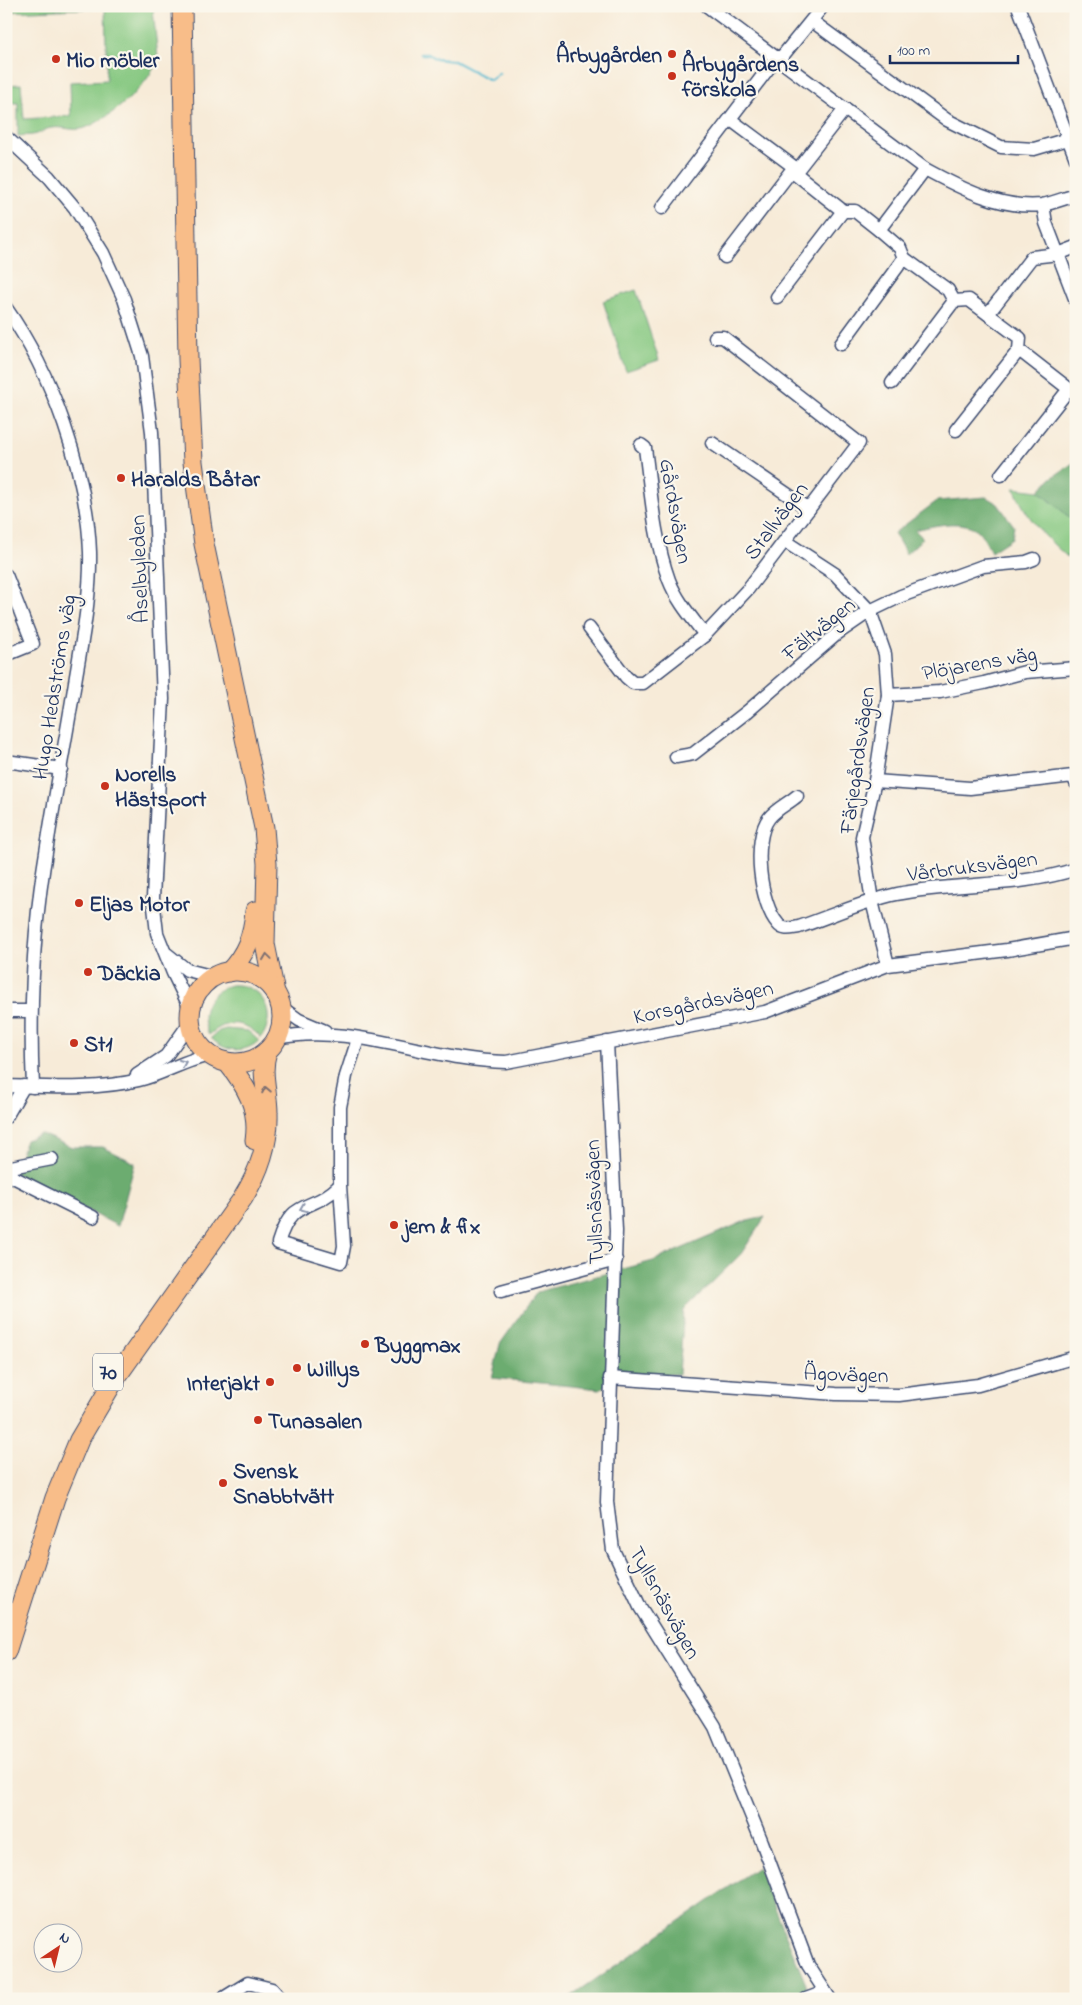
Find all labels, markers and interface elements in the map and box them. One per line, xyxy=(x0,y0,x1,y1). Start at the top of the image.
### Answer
scale bar xyxy=(890,32,1017,64)
place label: Årbygården xyxy=(556,40,662,74)
text: 100 m xyxy=(897,40,930,62)
place label: Mio möbler xyxy=(66,46,161,78)
marker: Årbygården xyxy=(666,48,678,60)
place label: Årbygårdens förskola xyxy=(681,49,799,107)
marker: Mio möbler xyxy=(50,53,62,65)
marker: Årbygårdens förskola xyxy=(666,70,678,82)
street label: Gårdsvägen xyxy=(648,456,699,567)
place label: Haralds Båtar xyxy=(131,465,261,497)
marker: Haralds Båtar xyxy=(115,472,127,484)
street label: Stallvägen xyxy=(737,476,818,568)
street label: Åselbyleden xyxy=(123,514,160,624)
street label: Fältvägen xyxy=(775,591,864,671)
street label: Hugo Hedströms väg xyxy=(26,592,87,783)
street label: Plöjarens väg xyxy=(920,639,1040,692)
street label: Färjegårdsvägen xyxy=(833,684,886,837)
place label: Norells Hästsport xyxy=(115,760,207,817)
marker: Norells Hästsport xyxy=(99,780,111,792)
street label: Vårbruksvägen xyxy=(904,844,1039,893)
place label: Eljas Motor xyxy=(89,890,191,922)
marker: Eljas Motor xyxy=(73,897,85,909)
one-way arrow xyxy=(262,952,272,961)
place label: Däckia xyxy=(97,959,161,991)
marker: Däckia xyxy=(82,966,94,978)
street label: Korsgårdsvägen xyxy=(631,973,777,1035)
place label: St1 xyxy=(84,1030,113,1062)
marker: St1 xyxy=(68,1037,80,1049)
one-way arrow xyxy=(178,1059,187,1070)
one-way arrow xyxy=(261,1086,271,1095)
street label: Tyllsnäsvägen xyxy=(578,1139,615,1265)
one-way arrow xyxy=(299,1202,308,1212)
place label: jem & fix xyxy=(401,1212,481,1244)
marker: jem & fix xyxy=(388,1219,400,1231)
place label: Byggmax xyxy=(374,1331,461,1364)
marker: Byggmax xyxy=(359,1338,371,1350)
road number: 70 xyxy=(93,1354,123,1390)
place label: Willys xyxy=(307,1355,360,1388)
street label: Ägovägen xyxy=(803,1359,889,1394)
marker: Willys xyxy=(291,1362,303,1374)
place label: Interjakt xyxy=(187,1369,261,1401)
marker: Interjakt xyxy=(264,1376,276,1388)
place label: Tunasalen xyxy=(268,1407,362,1439)
marker: Tunasalen xyxy=(252,1414,264,1426)
place label: Svensk Snabbtvätt xyxy=(233,1457,335,1514)
marker: Svensk Snabbtvätt xyxy=(217,1477,229,1489)
street label: Tyllsnäsvägen xyxy=(618,1541,708,1666)
north arrow xyxy=(32,1922,82,1972)
text: N xyxy=(55,1927,74,1950)

